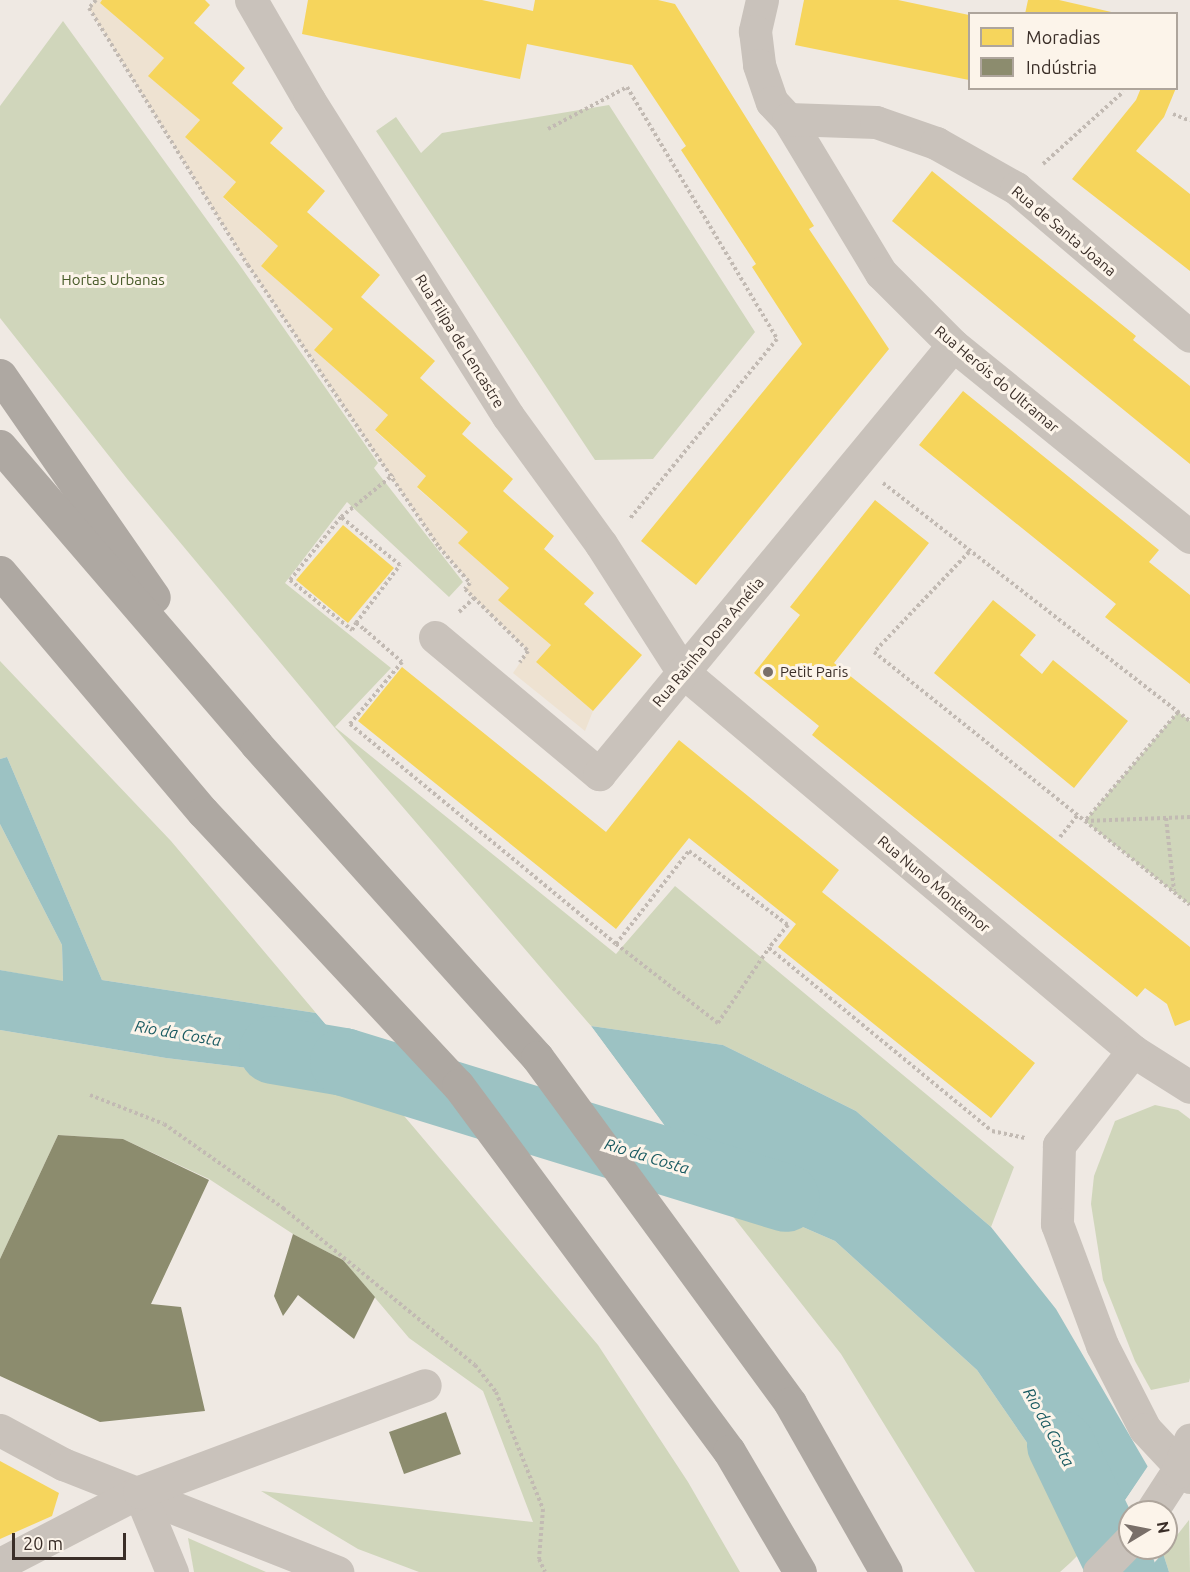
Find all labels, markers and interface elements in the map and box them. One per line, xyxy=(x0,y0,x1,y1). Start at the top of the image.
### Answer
legend xyxy=(968,12,1178,90)
text: Moradias xyxy=(1026,27,1100,47)
text: Indústria xyxy=(1026,57,1097,77)
street label: Rua de Santa Joana xyxy=(1008,182,1120,280)
park label: Hortas Urbanas xyxy=(61,271,165,289)
street label: Rua Filipa de Lencastre xyxy=(412,271,508,411)
street label: Rua Heróis do Ultramar xyxy=(931,322,1063,436)
street label: Rua Rainha Dona Amélia xyxy=(649,574,767,710)
place label: Petit Paris xyxy=(780,663,848,681)
marker: Petit Paris xyxy=(761,665,775,679)
street label: Rua Nuno Montemor xyxy=(874,832,994,936)
water label: Rio da Costa xyxy=(133,1016,223,1050)
water label: Rio da Costa xyxy=(603,1134,691,1178)
water label: Rio da Costa xyxy=(1019,1384,1079,1470)
north arrow xyxy=(1118,1500,1178,1560)
text: N xyxy=(1154,1520,1174,1535)
scale bar xyxy=(15,1521,129,1559)
text: 20 m xyxy=(23,1533,63,1553)

